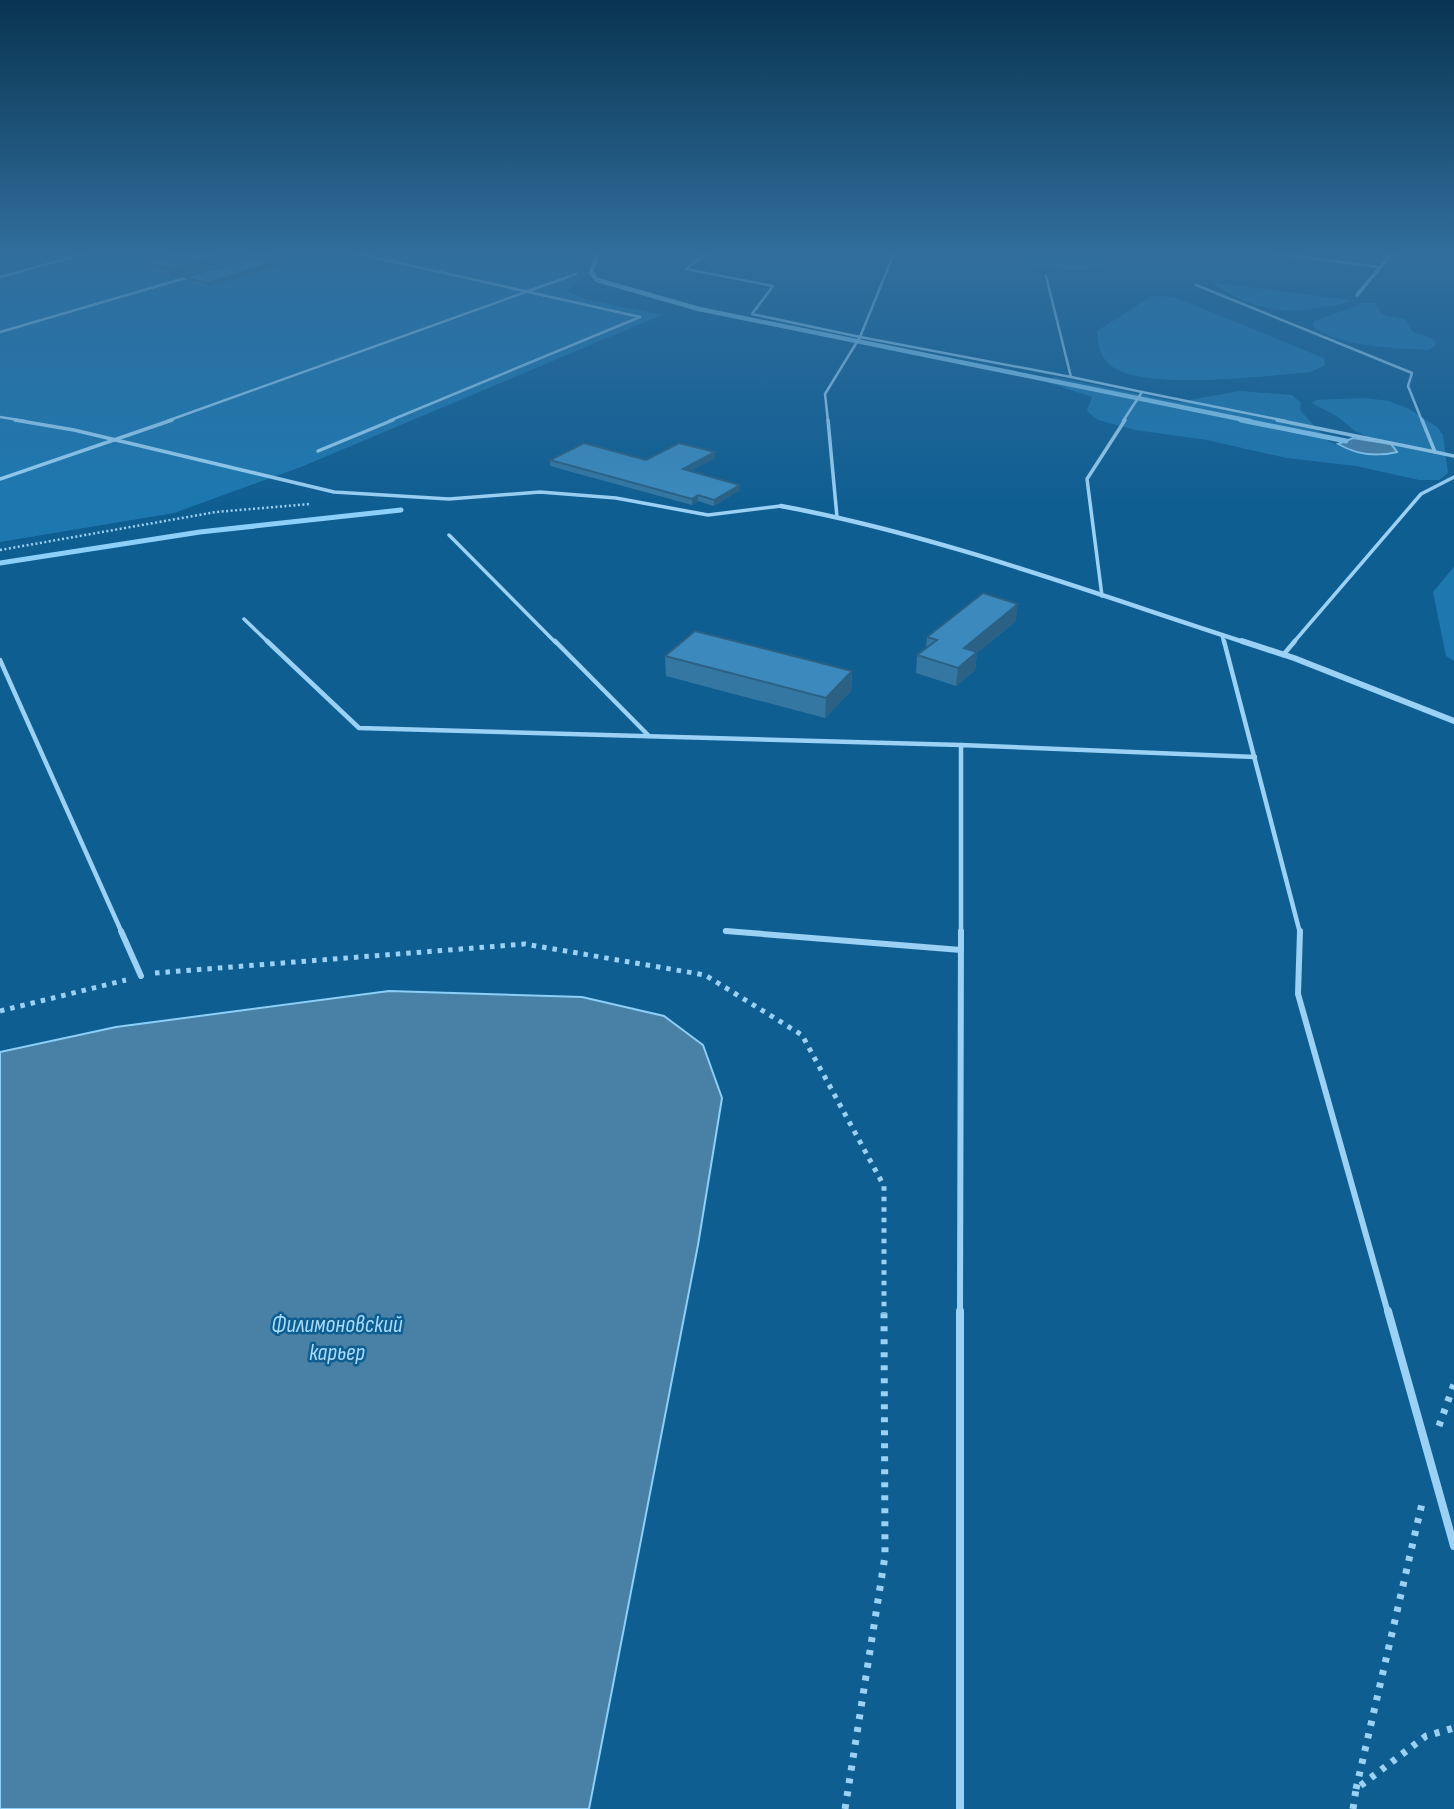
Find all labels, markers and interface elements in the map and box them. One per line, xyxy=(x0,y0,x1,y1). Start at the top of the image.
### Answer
water label: Филимоновский карьер xyxy=(271,1310,403,1367)

